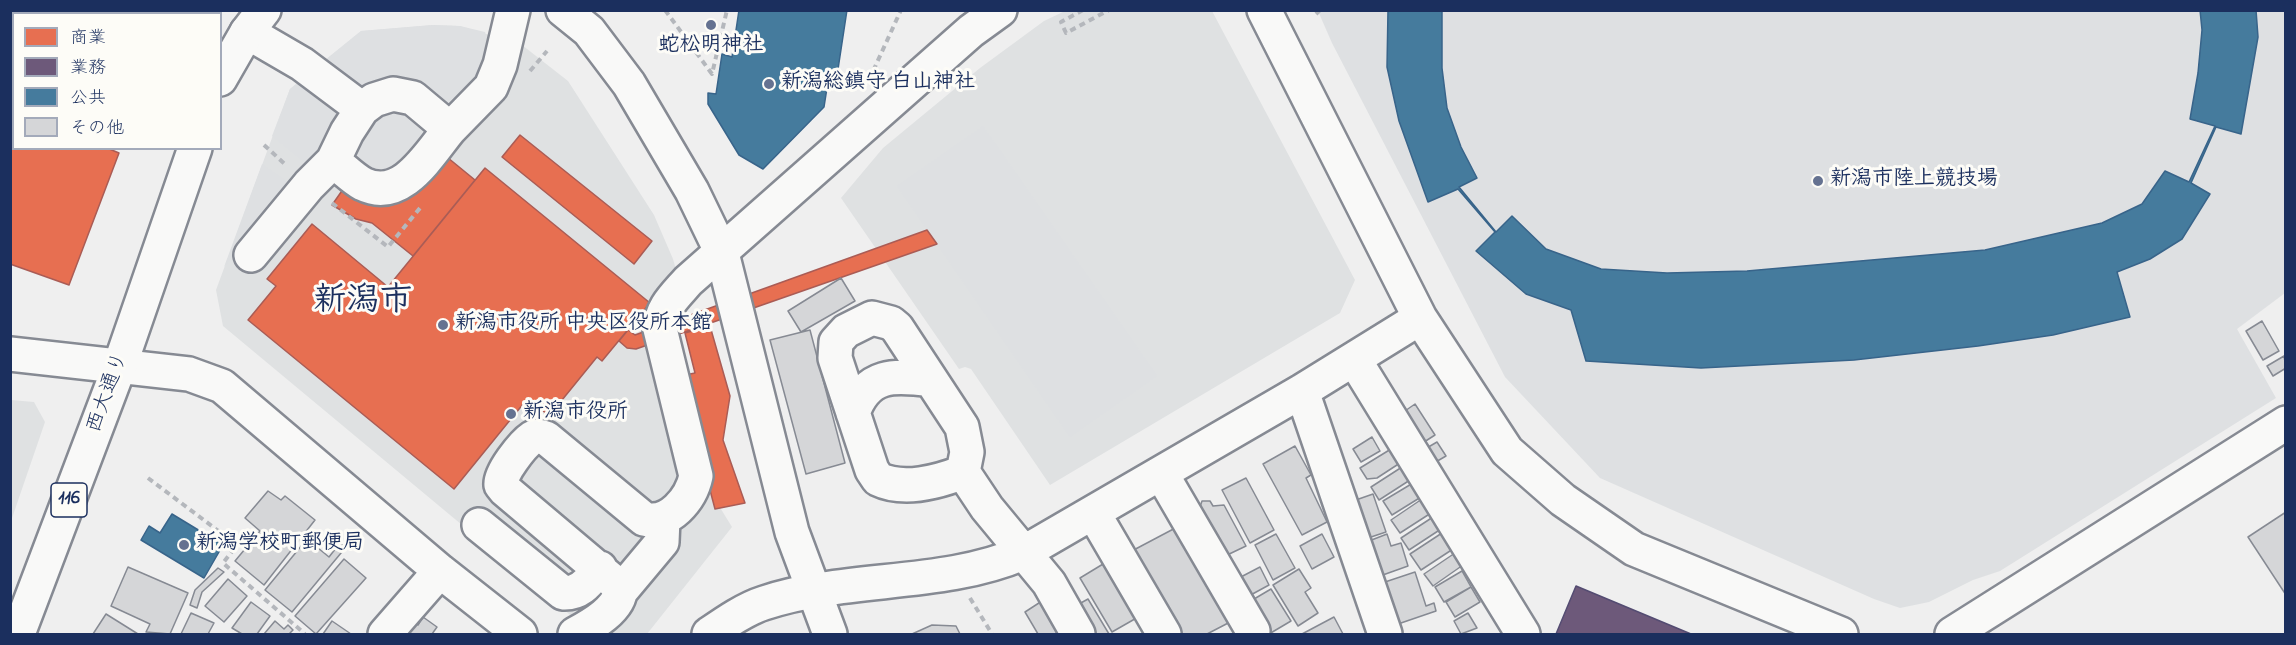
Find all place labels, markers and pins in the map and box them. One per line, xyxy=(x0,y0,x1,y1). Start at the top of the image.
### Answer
marker: 蛇松明神社 xyxy=(704,18,718,32)
place label: 蛇松明神社 xyxy=(659,34,763,60)
place label: 新潟総鎮守 白山神社 xyxy=(781,71,975,97)
marker: 新潟総鎮守 白山神社 xyxy=(762,77,776,91)
place label: 新潟市陸上競技場 xyxy=(1830,168,1998,194)
marker: 新潟市陸上競技場 xyxy=(1811,174,1825,188)
place label: 新潟市役所 中央区役所本館 xyxy=(455,312,712,338)
marker: 新潟市役所 中央区役所本館 xyxy=(436,318,450,332)
place label: 新潟市役所 xyxy=(523,401,628,427)
marker: 新潟市役所 xyxy=(504,407,518,421)
place label: 新潟学校町郵便局 xyxy=(196,532,364,558)
marker: 新潟学校町郵便局 xyxy=(177,538,191,552)

